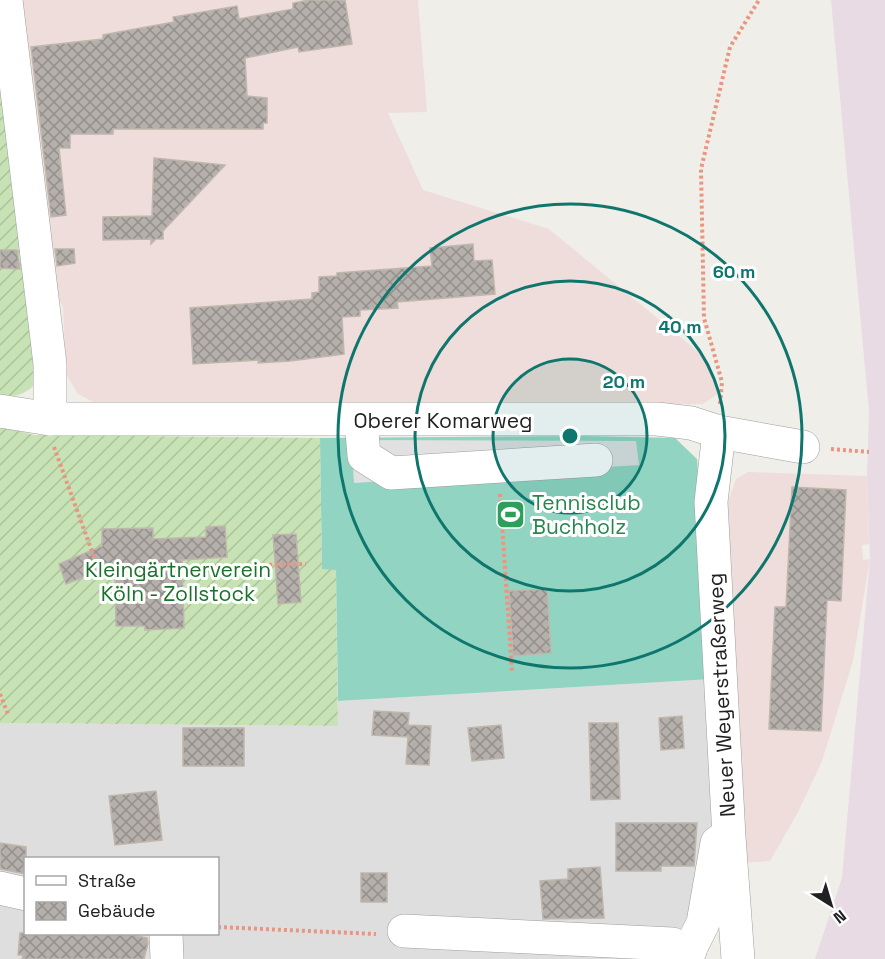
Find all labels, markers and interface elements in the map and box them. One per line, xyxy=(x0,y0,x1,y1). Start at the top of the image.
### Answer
text: 60 m xyxy=(713,260,755,283)
text: 40 m xyxy=(658,315,702,338)
text: 20 m xyxy=(603,370,645,393)
street label: Oberer Komarweg xyxy=(353,407,533,434)
centre of rings xyxy=(560,426,580,446)
place label: Tennisclub Buchholz xyxy=(532,489,641,540)
sports icon: Tennisclub Buchholz xyxy=(495,498,527,530)
park label: Kleingärtnerverein Köln - Zollstock xyxy=(85,556,271,607)
street label: Neuer Weyerstraßerweg xyxy=(701,572,741,818)
legend xyxy=(24,857,219,935)
text: Straße xyxy=(78,869,136,892)
north arrow xyxy=(801,875,861,935)
text: Gebäude xyxy=(78,899,156,922)
text: N xyxy=(829,905,850,928)

